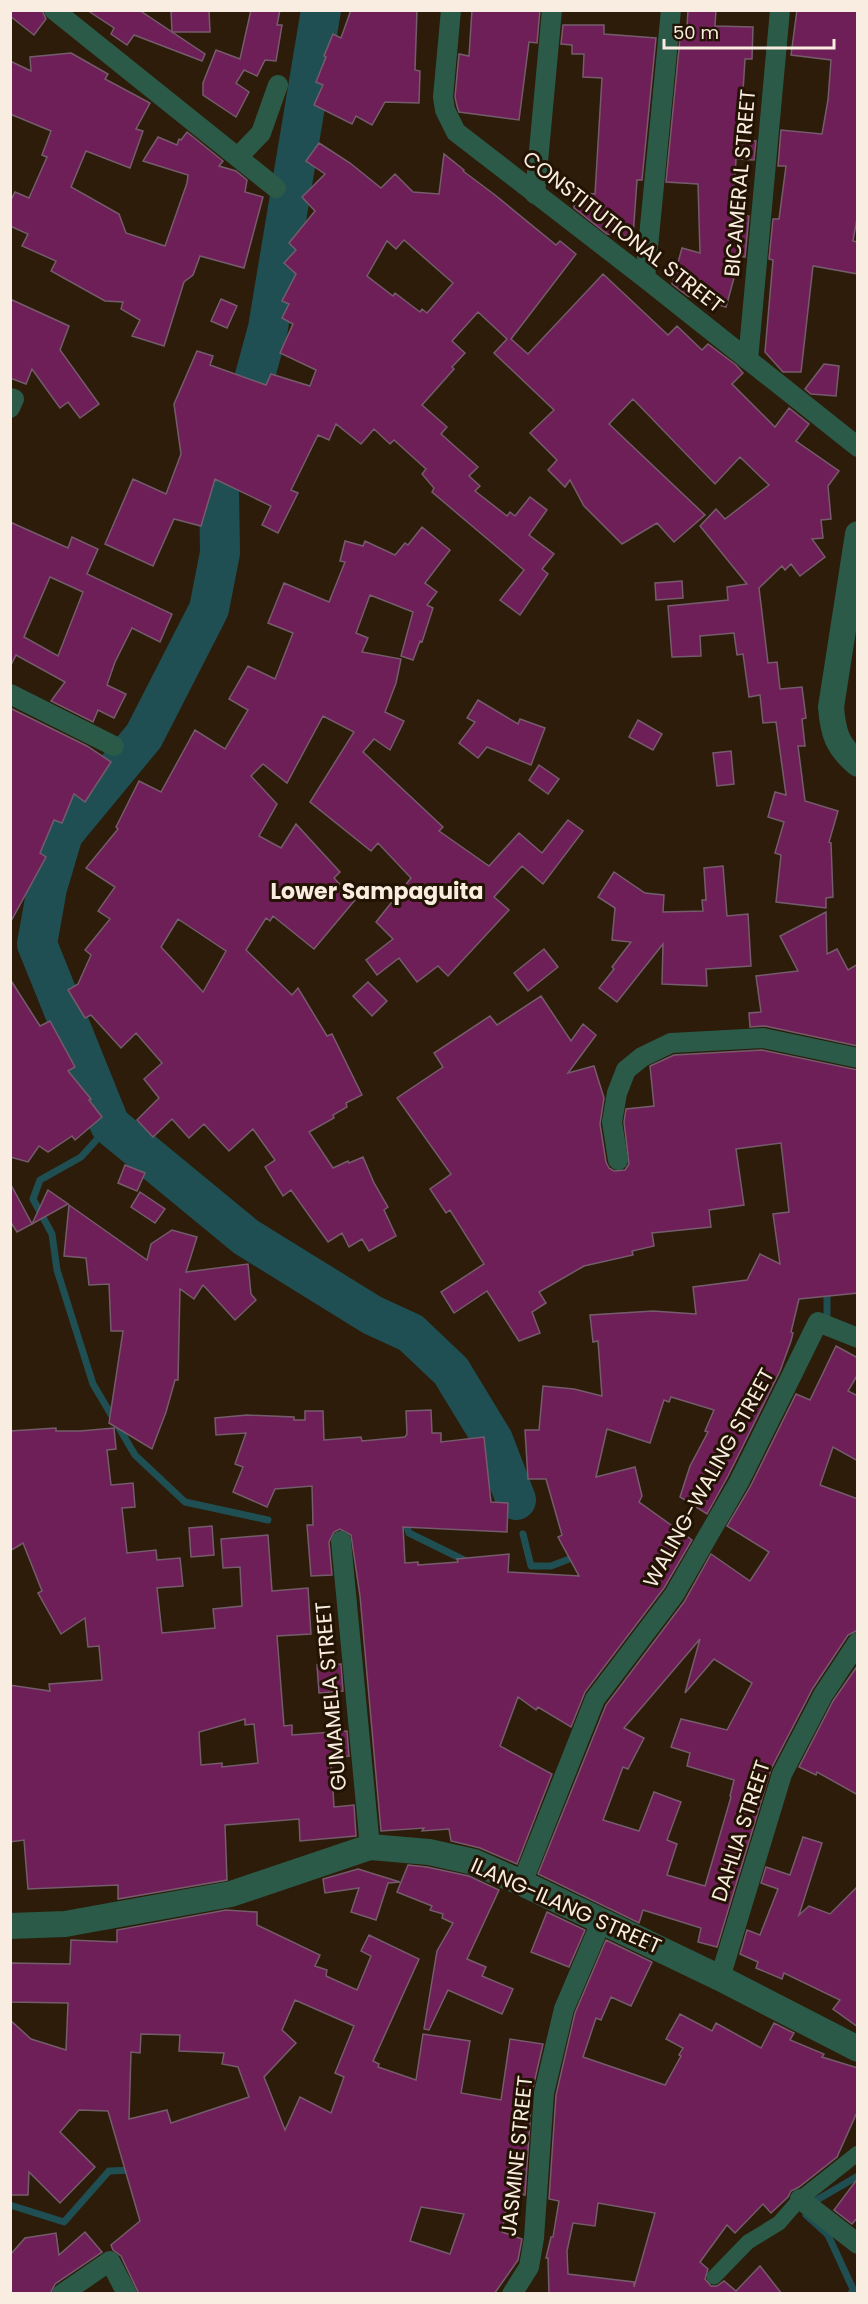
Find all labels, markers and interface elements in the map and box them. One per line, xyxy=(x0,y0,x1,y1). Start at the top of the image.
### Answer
scale bar xyxy=(664,12,834,50)
text: 50 m xyxy=(673,20,719,45)
street label: BICAMERAL STREET xyxy=(717,88,762,278)
street label: CONSTITUTIONAL STREET xyxy=(517,144,730,319)
district label: Lower Sampaguita xyxy=(271,876,483,907)
street label: WALING-WALING STREET xyxy=(636,1363,781,1593)
street label: GUMAMELA STREET xyxy=(308,1600,353,1792)
street label: DAHLIA STREET xyxy=(704,1757,777,1905)
street label: ILANG-ILANG STREET xyxy=(466,1850,666,1961)
street label: JASMINE STREET xyxy=(494,2074,539,2238)

